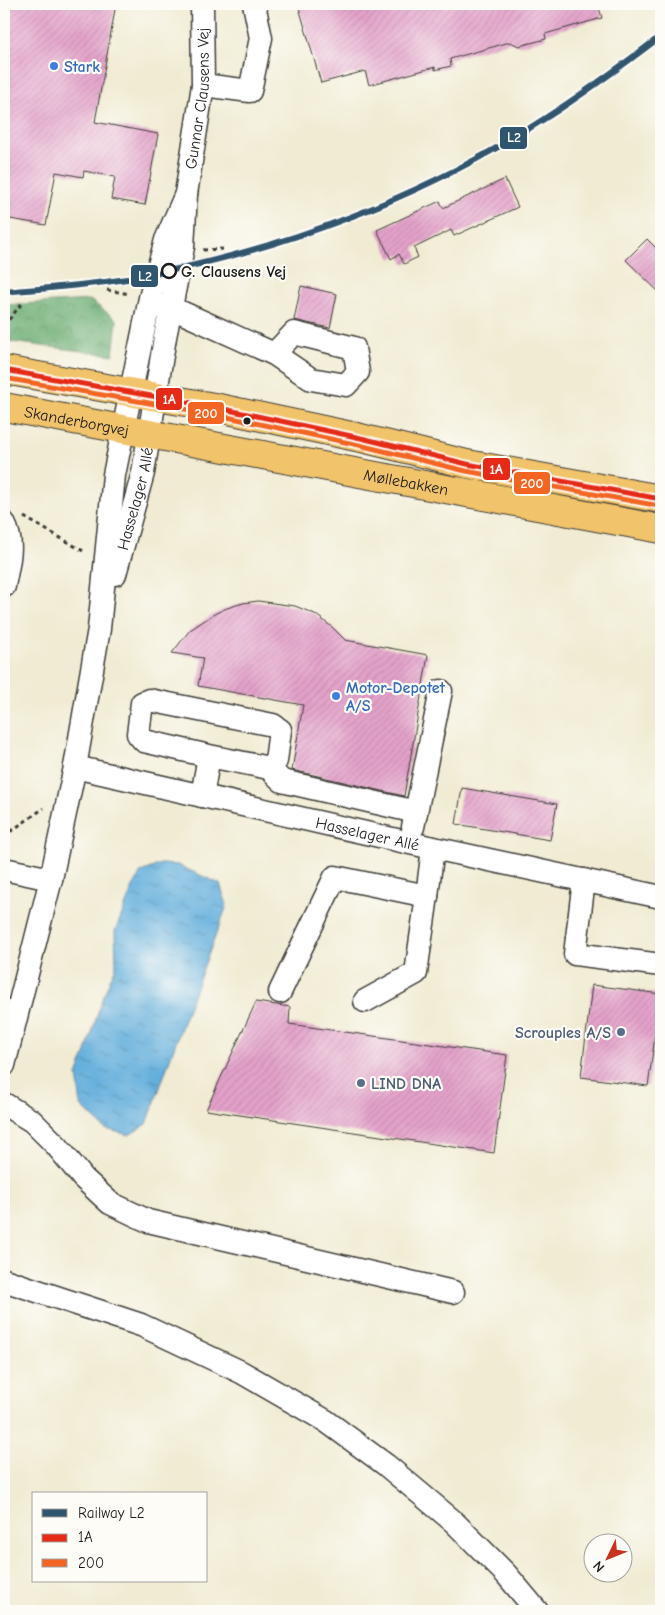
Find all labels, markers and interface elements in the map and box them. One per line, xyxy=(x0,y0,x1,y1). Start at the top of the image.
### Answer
street label: Gunnar Clausens Vej xyxy=(182,28,213,170)
place label: Stark xyxy=(64,58,100,76)
marker: Stark xyxy=(48,60,60,72)
line badge: L2 xyxy=(499,126,528,150)
text: L2 xyxy=(507,129,521,146)
marker: G. Clausens Vej xyxy=(161,263,177,279)
place label: G. Clausens Vej xyxy=(181,263,286,281)
line badge: L2 xyxy=(130,264,159,288)
text: L2 xyxy=(138,268,152,285)
line badge: 1A xyxy=(155,387,183,411)
text: 1A xyxy=(162,391,176,408)
line badge: 200 xyxy=(187,401,225,425)
street label: Skanderborgvej xyxy=(23,403,130,440)
text: 200 xyxy=(195,405,218,422)
unlabelled marker xyxy=(242,416,252,426)
street label: Hasselager Allé xyxy=(114,446,157,552)
line badge: 1A xyxy=(482,457,511,481)
text: 1A xyxy=(489,461,503,478)
street label: Møllebakken xyxy=(362,466,450,499)
line badge: 200 xyxy=(513,471,551,495)
text: 200 xyxy=(521,475,544,492)
place label: Motor-Depotet A/S xyxy=(346,679,446,715)
marker: Motor-Depotet A/S xyxy=(330,690,342,702)
street label: Hasselager Allé xyxy=(314,814,421,855)
place label: Scrouples A/S xyxy=(515,1024,611,1042)
marker: Scrouples A/S xyxy=(615,1026,627,1038)
place label: LIND DNA xyxy=(371,1075,441,1093)
marker: LIND DNA xyxy=(355,1077,367,1089)
legend xyxy=(32,1492,208,1582)
text: Railway L2 xyxy=(78,1504,145,1522)
text: 1A xyxy=(78,1528,93,1546)
north arrow xyxy=(582,1532,632,1582)
text: 200 xyxy=(78,1554,104,1572)
text: N xyxy=(590,1557,608,1576)

